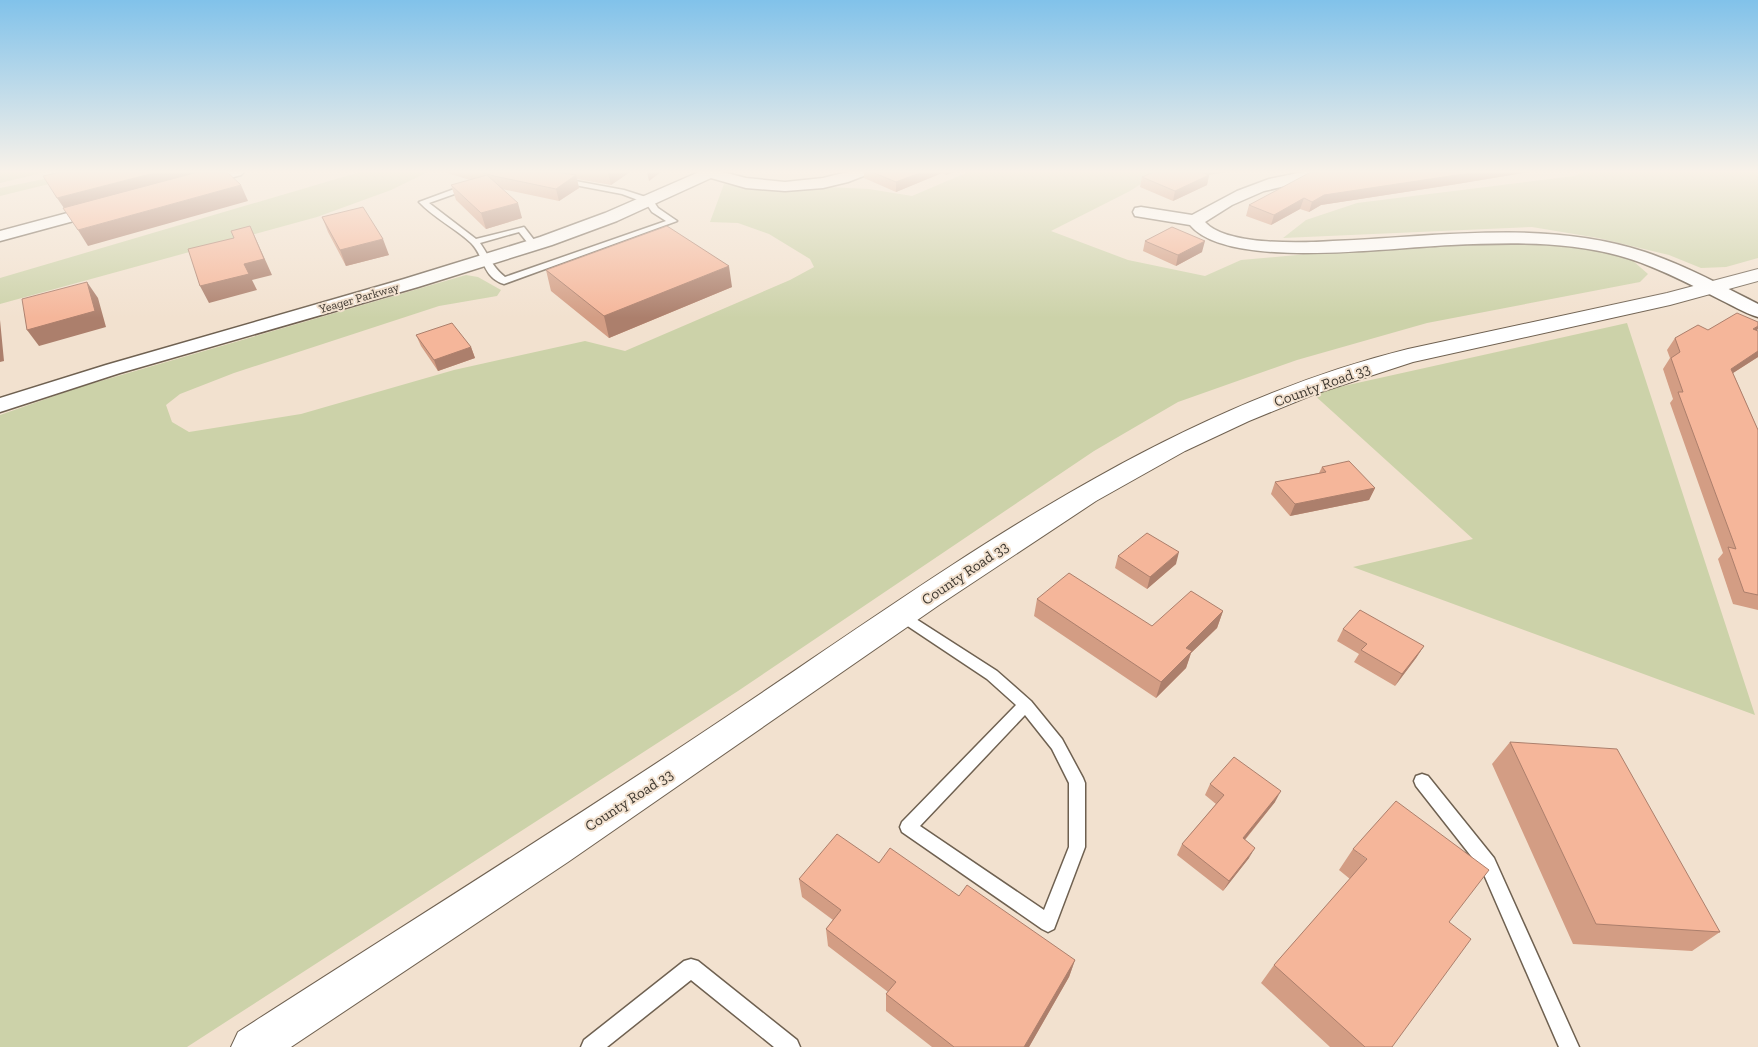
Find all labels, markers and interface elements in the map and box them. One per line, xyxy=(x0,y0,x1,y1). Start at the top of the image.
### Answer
street label: Yeager Parkway xyxy=(317,280,401,316)
street label: County Road 33 xyxy=(1271,359,1373,411)
street label: County Road 33 xyxy=(918,537,1012,609)
street label: County Road 33 xyxy=(582,765,676,835)

